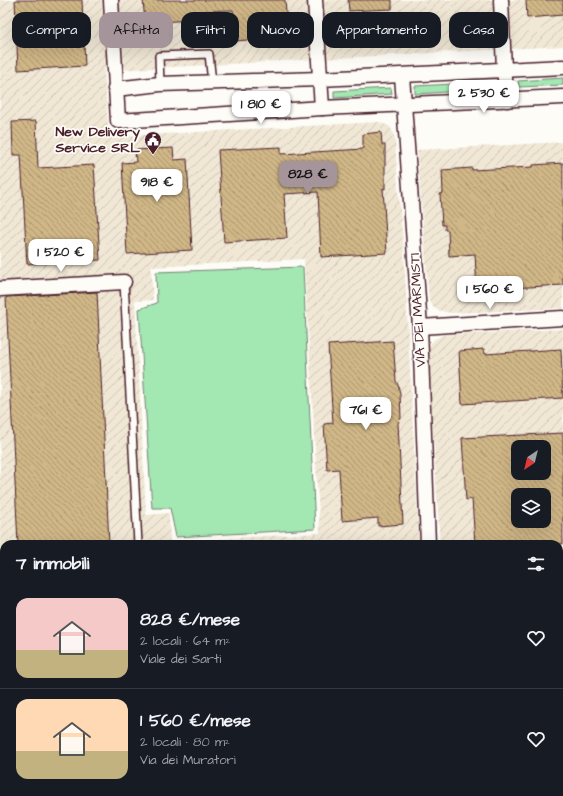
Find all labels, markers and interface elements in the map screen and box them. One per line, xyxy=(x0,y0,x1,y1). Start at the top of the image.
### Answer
chip: Compra xyxy=(12,12,91,48)
chip: Affitta xyxy=(99,12,173,48)
chip: Filtri xyxy=(181,12,239,48)
chip: Nuovo xyxy=(247,12,314,48)
chip: Appartamento xyxy=(322,12,441,48)
chip: Casa xyxy=(449,12,508,48)
pin: 2 530 € xyxy=(447,80,521,114)
text: 2 530 € xyxy=(458,84,510,102)
pin: 1 810 € xyxy=(224,91,298,125)
text: 1 810 € xyxy=(241,95,281,113)
place label: New Delivery Service SRL xyxy=(55,122,140,158)
public building icon: New Delivery Service SRL xyxy=(143,130,163,155)
pin: 828 € xyxy=(280,161,336,195)
text: 828 € xyxy=(288,165,328,183)
pin: 918 € xyxy=(129,169,185,203)
text: 918 € xyxy=(140,173,174,191)
pin: 1 520 € xyxy=(24,239,98,273)
text: 1 520 € xyxy=(37,243,85,261)
street label: VIA DEI MARMISTI xyxy=(405,252,431,368)
pin: 1 560 € xyxy=(453,276,527,310)
text: 1 560 € xyxy=(466,280,514,298)
pin: 761 € xyxy=(338,397,394,431)
text: 761 € xyxy=(349,401,383,419)
north arrow xyxy=(511,440,551,480)
map controls xyxy=(511,440,551,528)
button: layers xyxy=(511,488,551,528)
text: 7 immobili xyxy=(16,552,89,576)
icon: filters xyxy=(525,553,547,575)
text: 828 €/mese xyxy=(140,608,240,632)
icon: home xyxy=(48,614,96,662)
icon: heart xyxy=(525,627,547,649)
text: 2 locali · 64 m² xyxy=(140,632,230,650)
text: Viale dei Sarti xyxy=(140,650,221,668)
text: 1 560 €/mese xyxy=(140,709,251,733)
icon: home xyxy=(48,715,96,763)
icon: heart xyxy=(525,728,547,750)
text: 2 locali · 80 m² xyxy=(140,733,230,751)
text: Via dei Muratori xyxy=(140,751,236,769)

